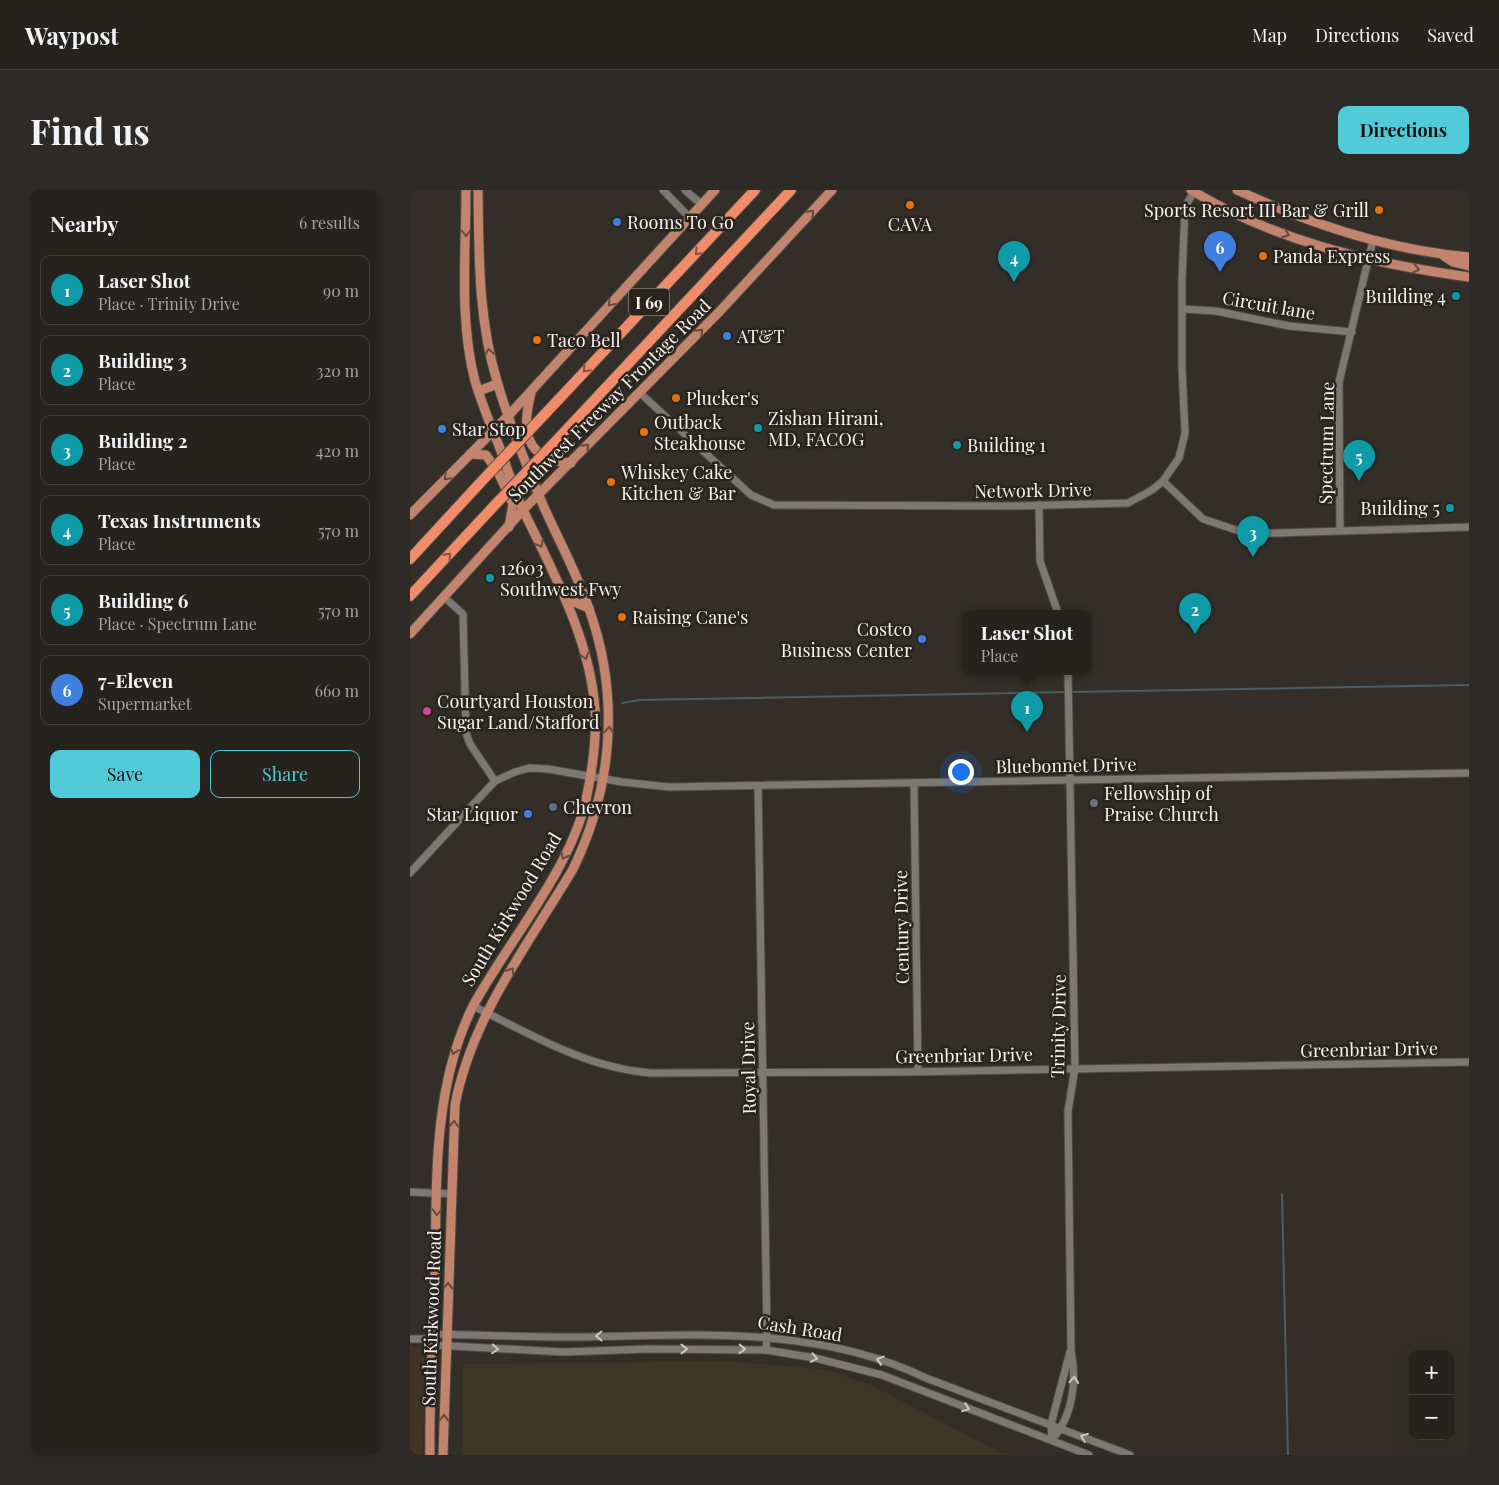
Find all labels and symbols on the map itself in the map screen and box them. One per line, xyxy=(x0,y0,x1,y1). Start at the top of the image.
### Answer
place label: Sports Resort III Bar & Grill xyxy=(1144,198,1369,222)
marker: CAVA xyxy=(904,199,916,211)
marker: Sports Resort III Bar & Grill xyxy=(1373,204,1385,216)
place label: Rooms To Go xyxy=(627,210,734,234)
one-way arrow xyxy=(805,210,814,219)
place label: CAVA xyxy=(888,212,933,236)
marker: Rooms To Go xyxy=(611,216,623,228)
one-way arrow xyxy=(1281,227,1290,238)
one-way arrow xyxy=(461,230,471,237)
pin: 6 xyxy=(1204,231,1236,272)
pin: 4 xyxy=(998,241,1030,282)
place label: Panda Express xyxy=(1273,244,1390,268)
one-way arrow xyxy=(695,246,704,255)
marker: Panda Express xyxy=(1257,250,1269,262)
one-way arrow xyxy=(1412,263,1420,274)
place label: Building 4 xyxy=(1365,284,1446,308)
street label: Circuit lane xyxy=(1221,285,1317,325)
road number: I 69 xyxy=(629,288,669,315)
marker: Building 4 xyxy=(1450,290,1462,302)
street label: Southwest Freeway Frontage Road xyxy=(502,293,716,507)
one-way arrow xyxy=(607,298,616,307)
place label: AT&T xyxy=(736,324,785,348)
place label: Taco Bell xyxy=(547,328,621,352)
one-way arrow xyxy=(694,328,703,337)
marker: AT&T xyxy=(721,330,733,342)
marker: Taco Bell xyxy=(531,334,543,346)
one-way arrow xyxy=(485,347,495,356)
one-way arrow xyxy=(583,363,592,372)
street label: Spectrum Lane xyxy=(1313,381,1339,505)
place label: Plucker's xyxy=(686,386,759,410)
marker: Plucker's xyxy=(670,392,682,404)
place label: Zishan Hirani, MD, FACOG xyxy=(768,406,883,451)
place label: Outback Steakhouse xyxy=(654,410,746,455)
place label: Star Stop xyxy=(452,417,526,441)
marker: Zishan Hirani, MD, FACOG xyxy=(752,422,764,434)
marker: Star Stop xyxy=(436,423,448,435)
marker: Outback Steakhouse xyxy=(638,426,650,438)
place label: Building 1 xyxy=(967,433,1046,457)
marker: Building 1 xyxy=(951,439,963,451)
pin: 5 xyxy=(1343,440,1375,481)
one-way arrow xyxy=(580,444,589,453)
place label: Whiskey Cake Kitchen & Bar xyxy=(620,460,736,505)
one-way arrow xyxy=(443,471,452,480)
marker: Whiskey Cake Kitchen & Bar xyxy=(605,476,617,488)
street label: Network Drive xyxy=(974,477,1092,503)
place label: Building 5 xyxy=(1360,496,1440,520)
marker: Building 5 xyxy=(1444,502,1456,514)
pin: 3 xyxy=(1237,516,1269,557)
one-way arrow xyxy=(534,539,544,548)
one-way arrow xyxy=(442,552,451,561)
place label: 12603 Southwest Fwy xyxy=(500,556,621,601)
marker: 12603 Southwest Fwy xyxy=(484,572,496,584)
pin: 2 xyxy=(1179,593,1211,634)
place label: Raising Cane's xyxy=(632,605,748,629)
marker: Raising Cane's xyxy=(616,611,628,623)
place label: Costco Business Center xyxy=(781,617,912,662)
marker: Costco Business Center xyxy=(916,633,928,645)
one-way arrow xyxy=(579,651,589,659)
place label: Courtyard Houston Sugar Land/Stafford xyxy=(437,689,600,734)
pin: 1 xyxy=(1011,691,1043,732)
marker: Courtyard Houston Sugar Land/Stafford xyxy=(421,705,433,717)
one-way arrow xyxy=(604,726,614,734)
street label: Bluebonnet Drive xyxy=(995,752,1137,778)
your location xyxy=(948,759,974,785)
place label: Fellowship of Praise Church xyxy=(1104,781,1219,826)
place label: Chevron xyxy=(563,795,632,819)
marker: Fellowship of Praise Church xyxy=(1088,797,1100,809)
marker: Chevron xyxy=(547,801,559,813)
place label: Star Liquor xyxy=(427,802,518,826)
marker: Star Liquor xyxy=(522,808,534,820)
street label: South Kirkwood Road xyxy=(456,827,567,990)
one-way arrow xyxy=(560,850,570,859)
street label: Century Drive xyxy=(888,870,914,984)
one-way arrow xyxy=(505,967,515,976)
street label: Trinity Drive xyxy=(1045,974,1071,1078)
street label: Royal Drive xyxy=(735,1021,761,1115)
street label: Greenbriar Drive xyxy=(1300,1036,1438,1062)
street label: Greenbriar Drive xyxy=(895,1042,1033,1068)
one-way arrow xyxy=(450,1046,460,1055)
one-way arrow xyxy=(449,1120,460,1128)
one-way arrow xyxy=(431,1208,442,1216)
street label: South Kirkwood Road xyxy=(416,1229,446,1406)
one-way arrow xyxy=(443,1281,454,1289)
street label: Cash Road xyxy=(756,1309,845,1347)
one-way arrow xyxy=(595,1331,603,1341)
one-way arrow xyxy=(491,1343,499,1354)
one-way arrow xyxy=(680,1344,688,1354)
one-way arrow xyxy=(739,1344,747,1355)
one-way arrow xyxy=(809,1353,818,1363)
one-way arrow xyxy=(877,1356,885,1366)
one-way arrow xyxy=(1068,1376,1079,1384)
one-way arrow xyxy=(961,1402,970,1412)
one-way arrow xyxy=(439,1414,449,1422)
one-way arrow xyxy=(1081,1433,1089,1443)

